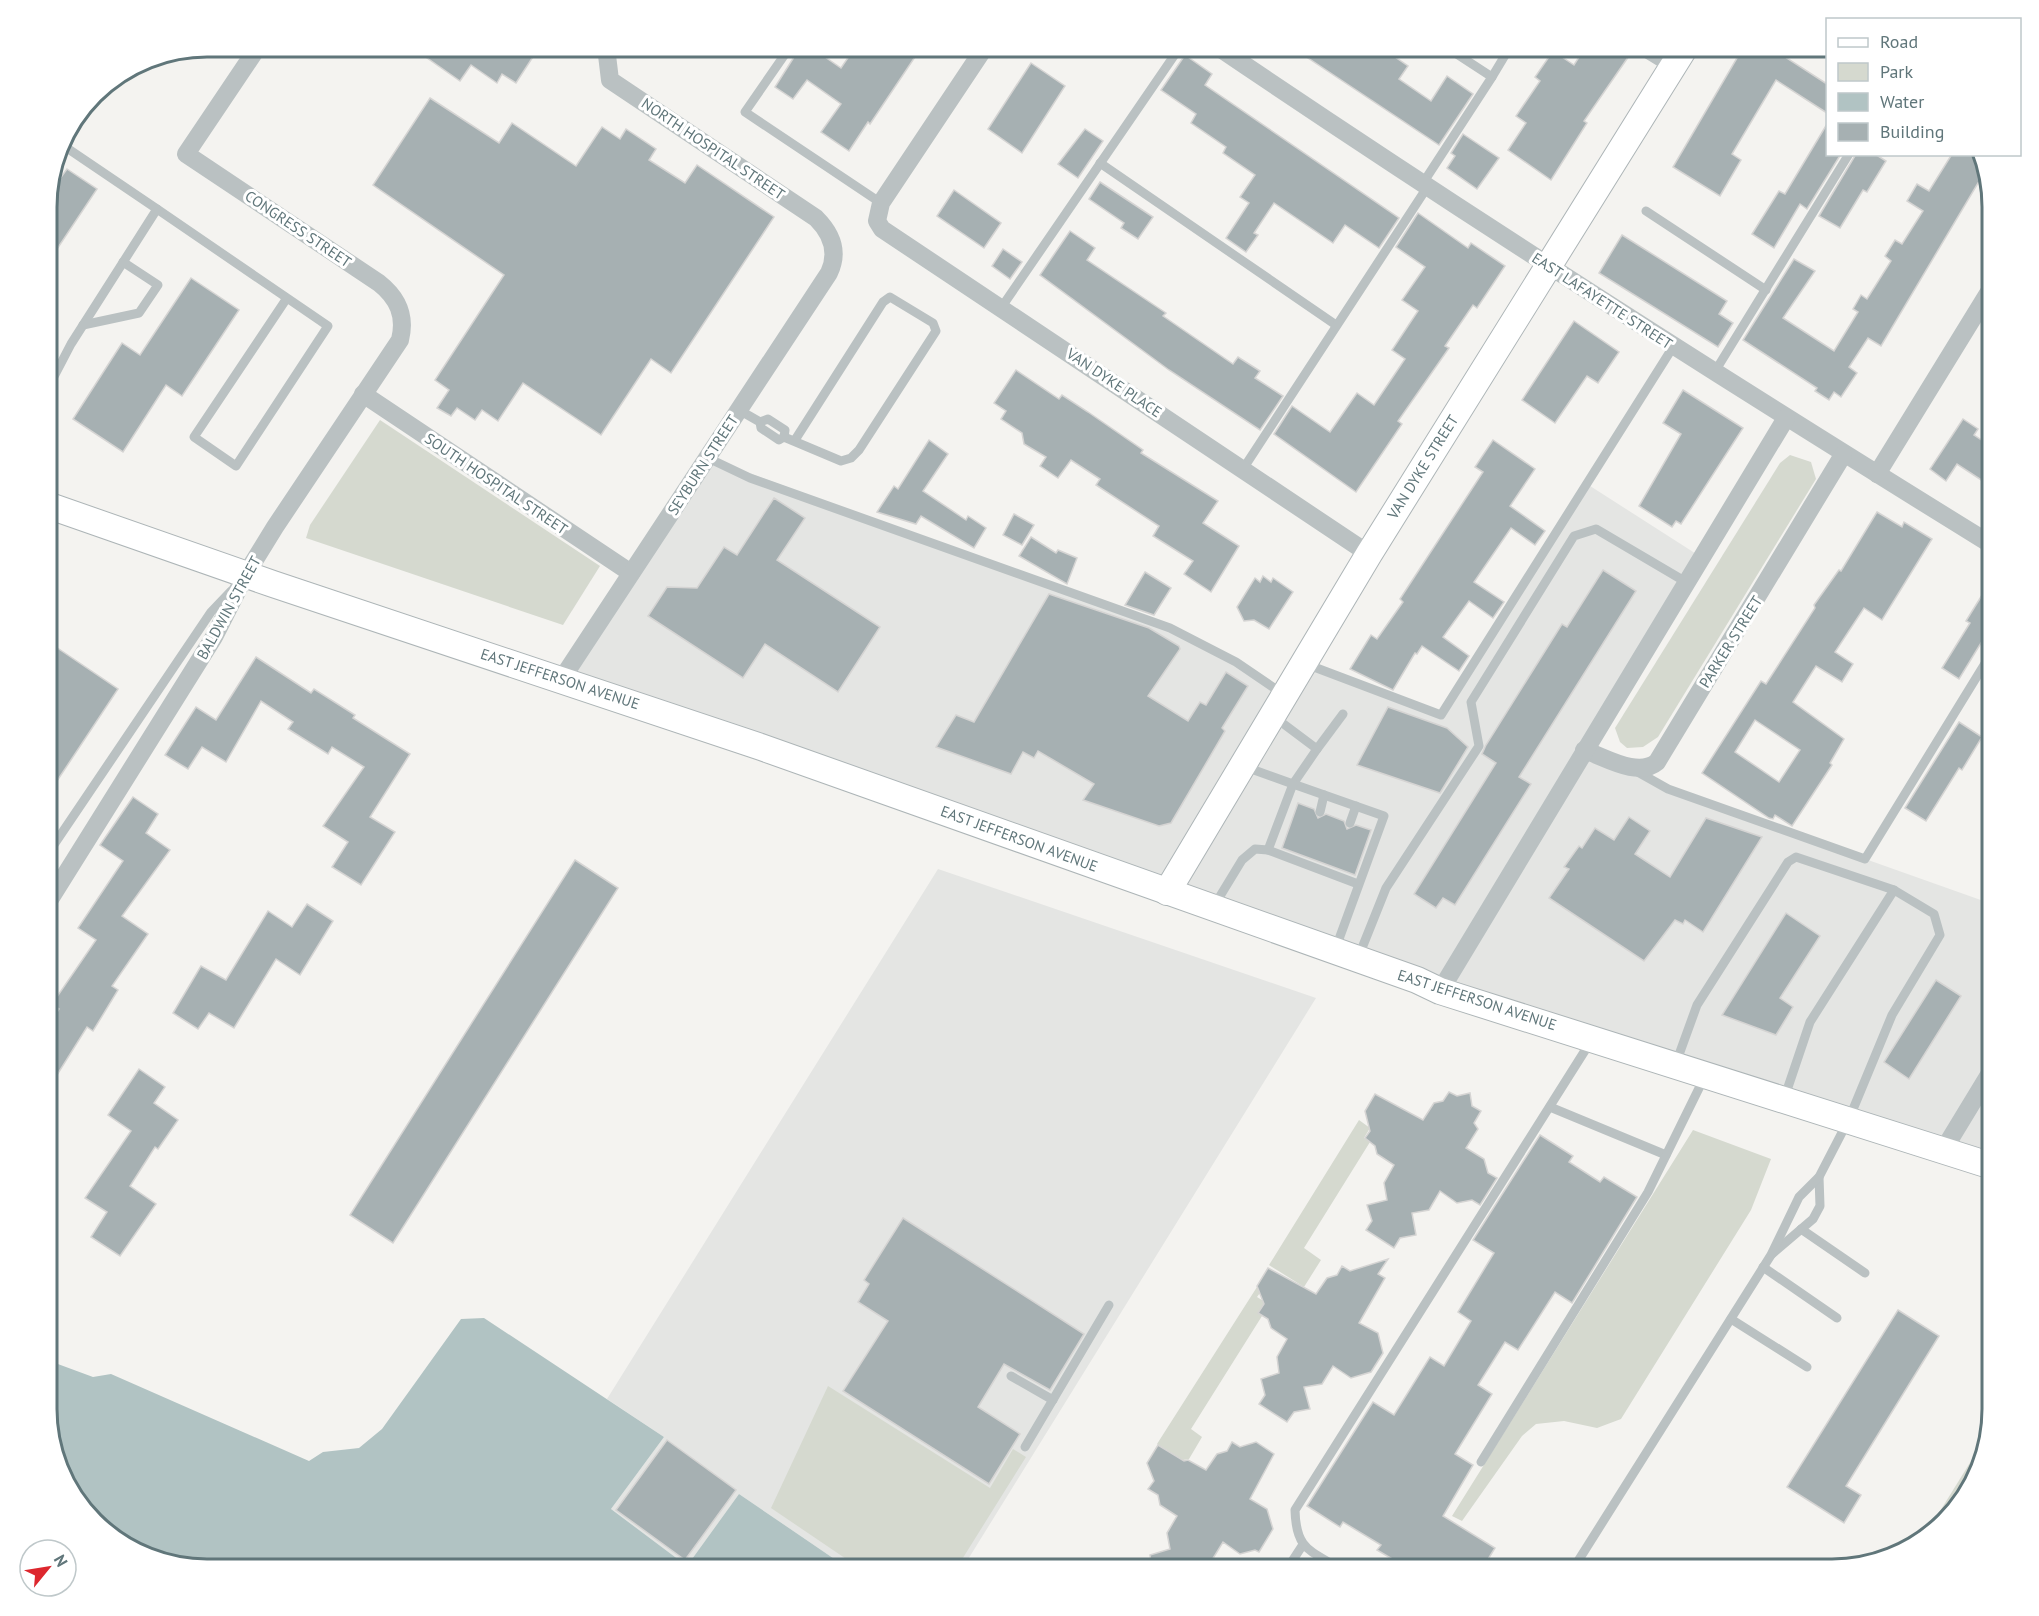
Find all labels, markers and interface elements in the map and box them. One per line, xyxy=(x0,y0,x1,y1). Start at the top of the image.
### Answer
legend xyxy=(1826,18,2021,156)
text: Road xyxy=(1880,30,1918,53)
text: Park xyxy=(1880,60,1913,83)
text: Water xyxy=(1880,90,1924,113)
street label: NORTH HOSPITAL STREET xyxy=(638,94,789,204)
text: Building xyxy=(1880,120,1944,143)
street label: CONGRESS STREET xyxy=(241,186,356,272)
street label: EAST LAFAYETTE STREET xyxy=(1528,248,1677,353)
street label: VAN DYKE PLACE xyxy=(1062,343,1165,421)
street label: SEYBURN STREET xyxy=(663,411,742,518)
street label: VAN DYKE STREET xyxy=(1382,411,1463,523)
street label: SOUTH HOSPITAL STREET xyxy=(421,429,572,539)
street label: BALDWIN STREET xyxy=(192,552,265,663)
street label: PARKER STREET xyxy=(1695,592,1767,691)
street label: EAST JEFFERSON AVENUE xyxy=(478,644,642,713)
street label: EAST JEFFERSON AVENUE xyxy=(938,801,1100,876)
street label: EAST JEFFERSON AVENUE xyxy=(1395,965,1559,1034)
north arrow xyxy=(18,1538,78,1598)
text: N xyxy=(50,1551,72,1570)

